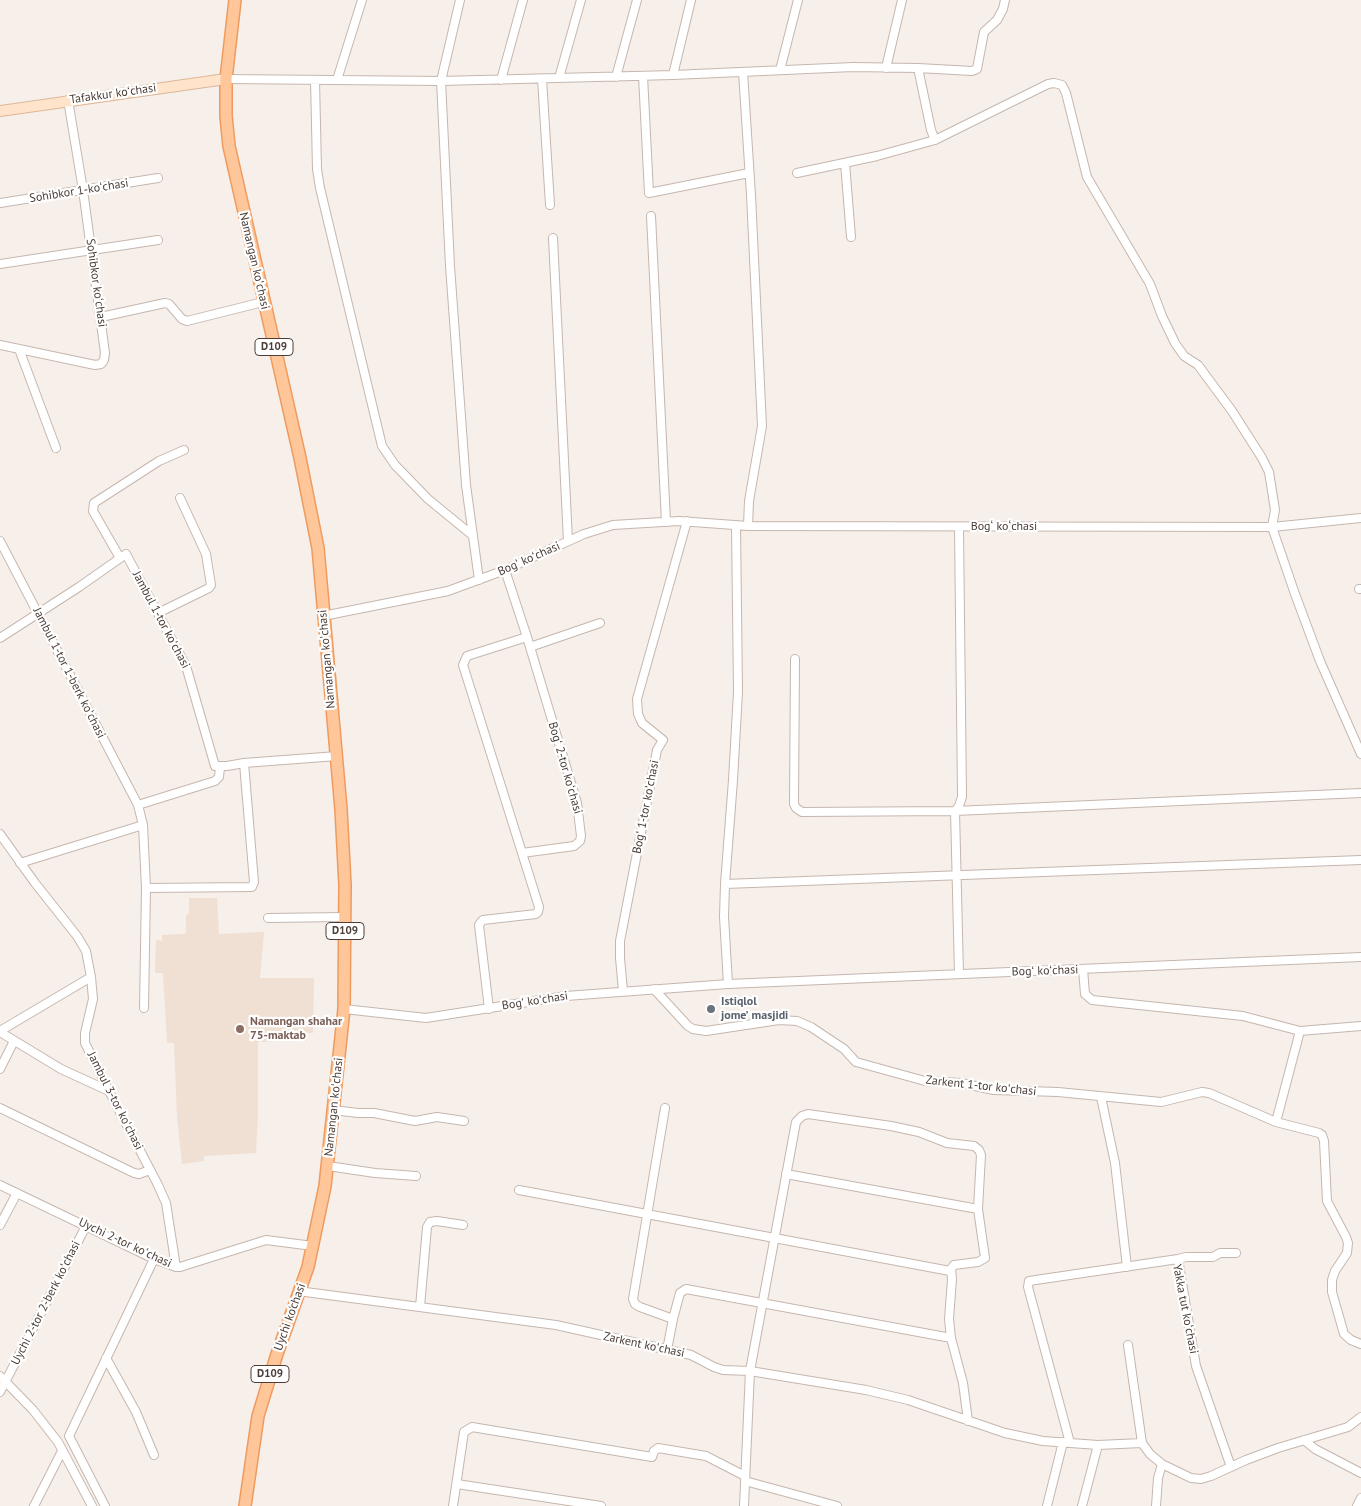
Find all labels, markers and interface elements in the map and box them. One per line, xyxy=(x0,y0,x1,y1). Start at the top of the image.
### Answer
street label: Tafakkur koʻchasi xyxy=(69,81,157,107)
street label: Sohibkor 1-koʻchasi xyxy=(28,176,130,206)
street label: Namangan koʻchasi xyxy=(236,211,272,311)
street label: Sohibkor koʻchasi xyxy=(83,238,109,328)
road number: D109 xyxy=(255,338,293,356)
street label: Bogʻ koʻchasi xyxy=(971,520,1037,534)
street label: Bogʻ koʻchasi xyxy=(496,539,562,579)
street label: Jambul 1-tor koʻchasi xyxy=(129,569,193,671)
street label: Jambul 1-tor 1-berk koʻchasi xyxy=(30,605,108,741)
street label: Namangan koʻchasi xyxy=(315,609,339,709)
street label: Bogʻ 2-tor koʻchasi xyxy=(545,720,585,816)
street label: Bogʻ 1-tor koʻchasi xyxy=(630,759,662,855)
road number: D109 xyxy=(326,922,364,939)
street label: Bogʻ koʻchasi xyxy=(1011,963,1079,979)
street label: Bogʻ koʻchasi xyxy=(501,989,569,1013)
place label: Istiqlol jome’ masjidi xyxy=(721,995,788,1023)
marker: Istiqlol jome’ masjidi xyxy=(705,1003,717,1015)
place label: Namangan shahar 75-maktab xyxy=(250,1015,342,1043)
marker: Namangan shahar 75-maktab xyxy=(234,1023,246,1035)
street label: Jambul 3-tor koʻchasi xyxy=(84,1050,146,1152)
street label: Namangan koʻchasi xyxy=(322,1057,346,1157)
street label: Zarkent 1-tor koʻchasi xyxy=(925,1073,1037,1099)
street label: Uychi 2-tor koʻchasi xyxy=(76,1215,174,1271)
street label: Uychi 2-tor 2-berk koʻchasi xyxy=(8,1238,84,1368)
street label: Yakka tut koʻchasi xyxy=(1169,1263,1201,1355)
street label: Uychi ko'chasi xyxy=(271,1281,309,1353)
street label: Zarkent koʻchasi xyxy=(602,1329,686,1361)
road number: D109 xyxy=(251,1366,289,1382)

